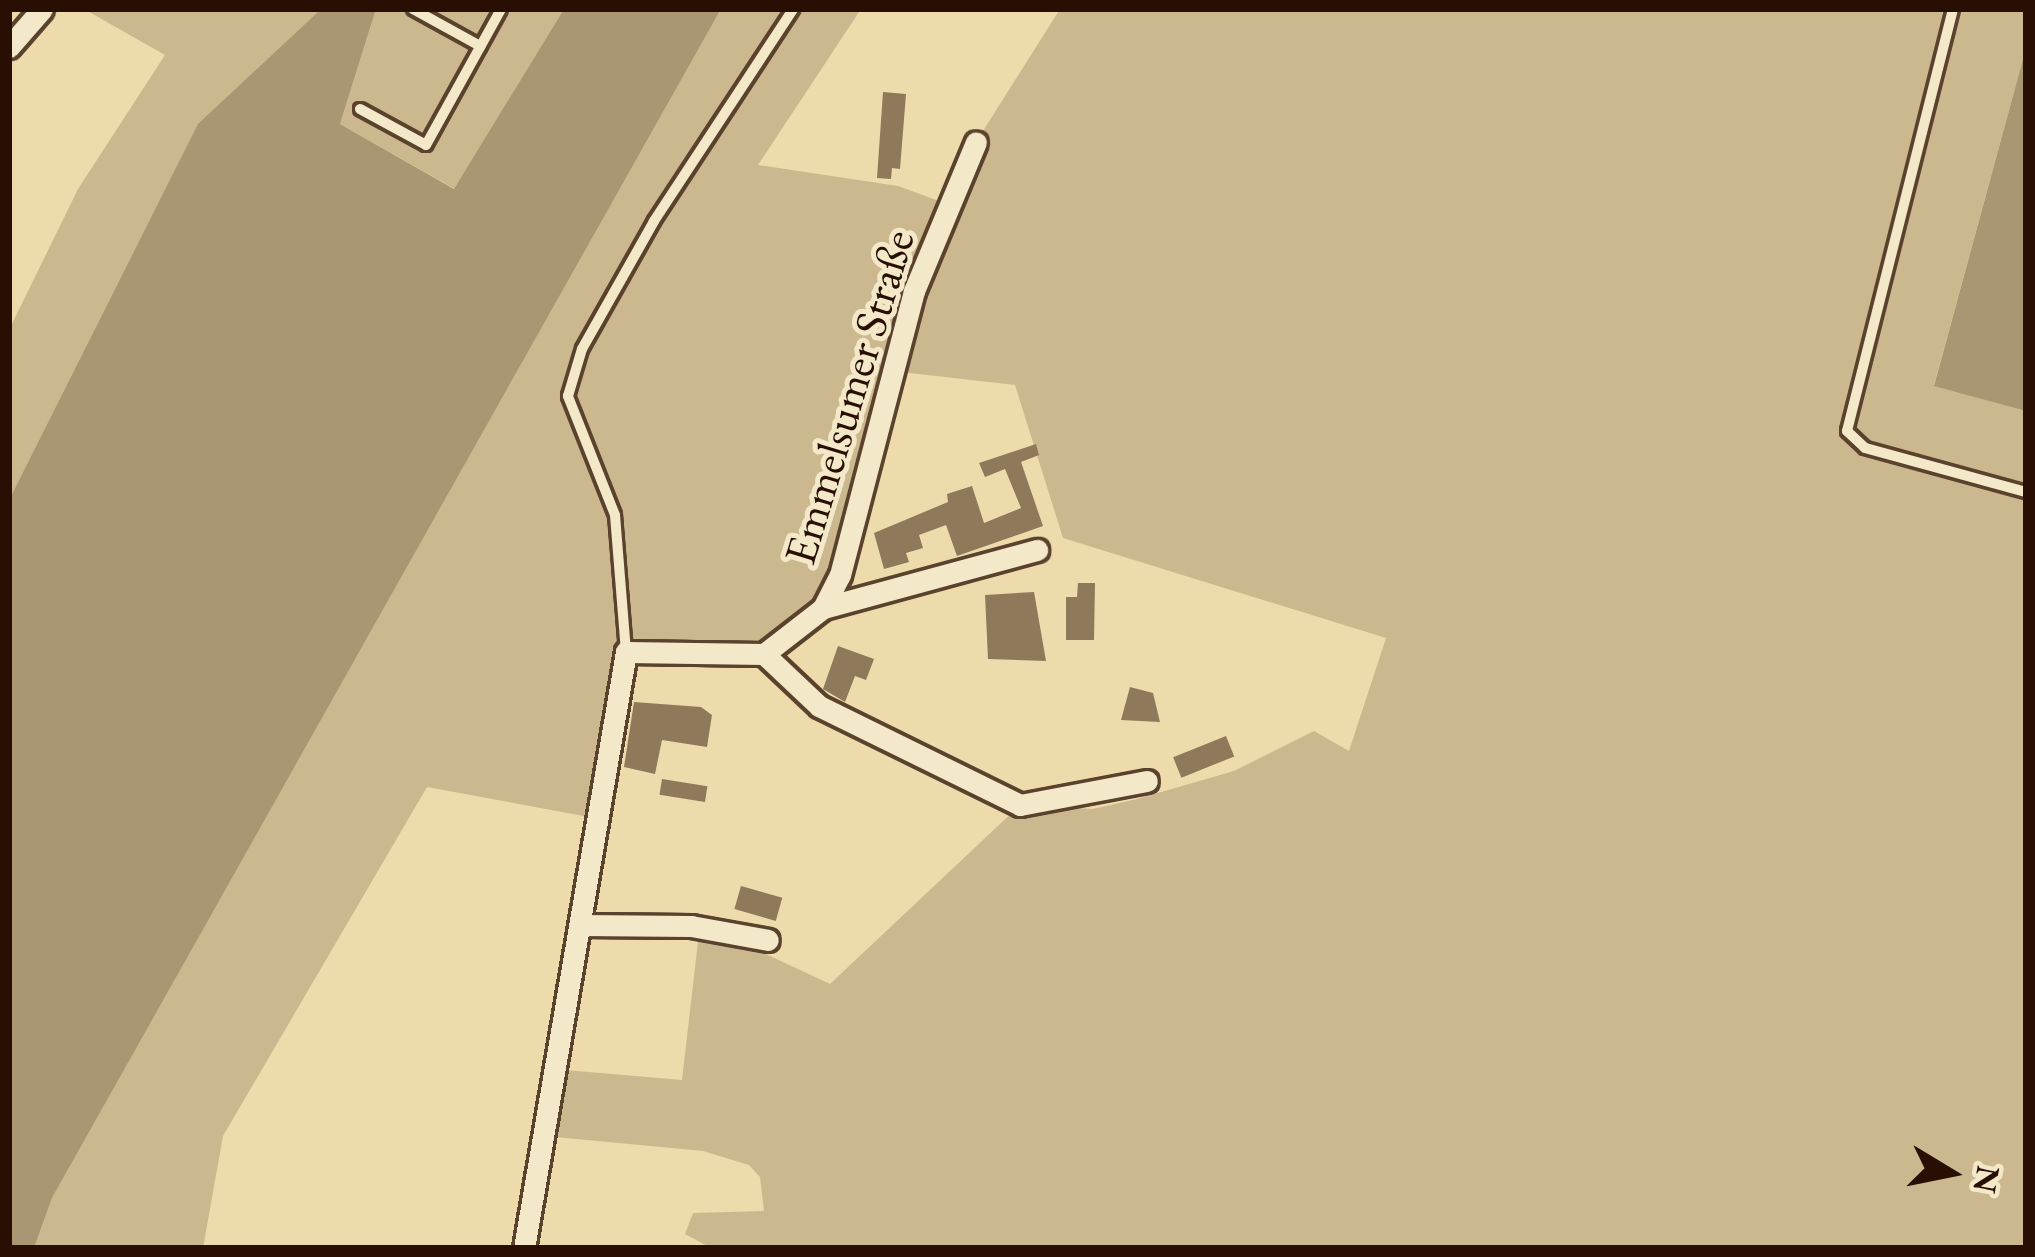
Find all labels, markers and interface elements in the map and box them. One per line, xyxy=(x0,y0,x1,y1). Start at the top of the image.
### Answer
street label: Emmelsumer Straße xyxy=(772,223,926,571)
north arrow xyxy=(1891,1113,2011,1233)
text: N xyxy=(1963,1162,2010,1196)

